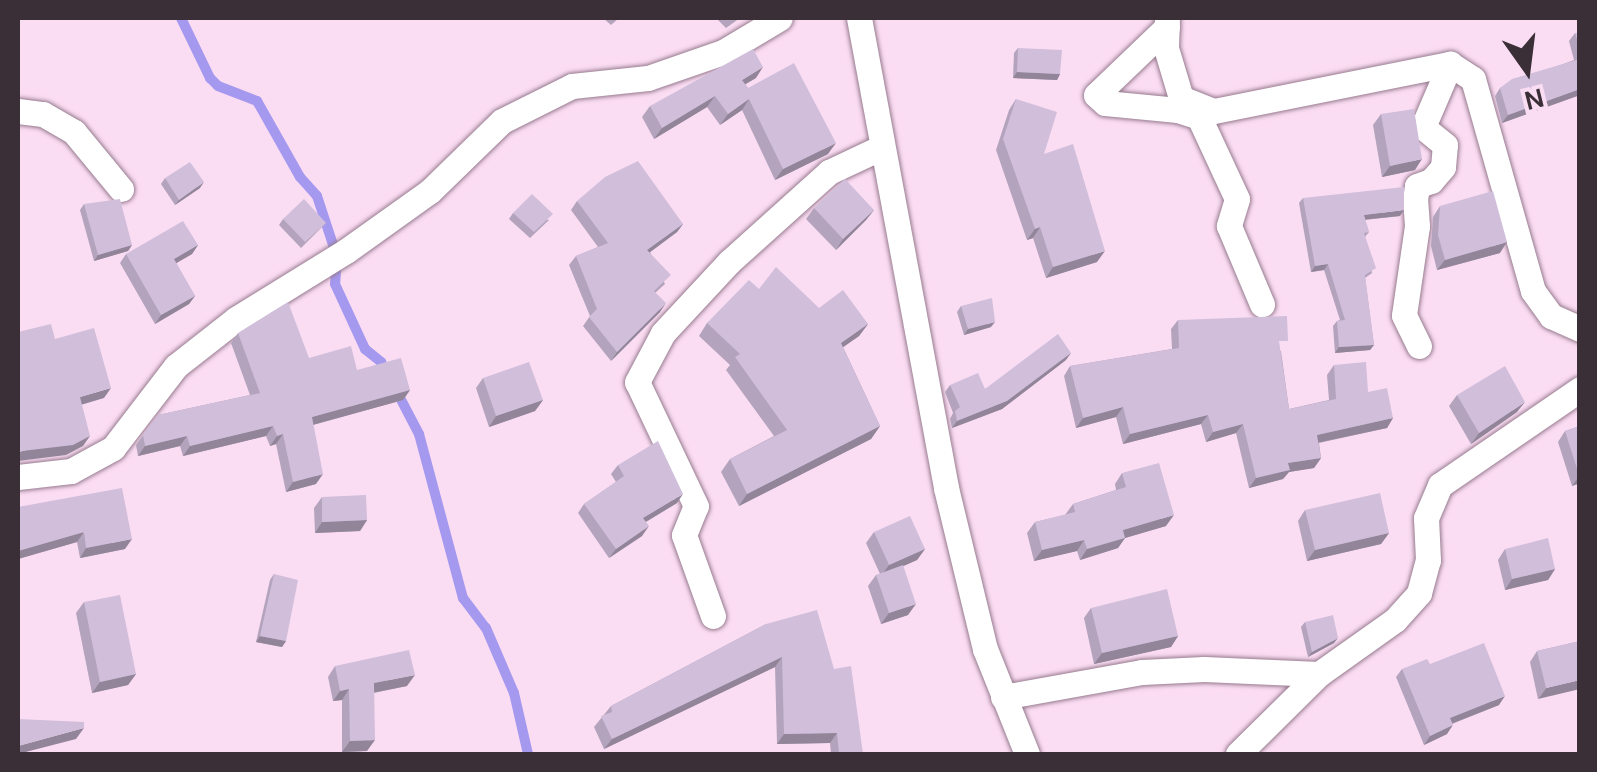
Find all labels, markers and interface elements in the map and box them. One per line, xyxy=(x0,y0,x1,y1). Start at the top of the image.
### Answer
north arrow xyxy=(1477,20,1577,120)
text: N xyxy=(1521,81,1548,118)

